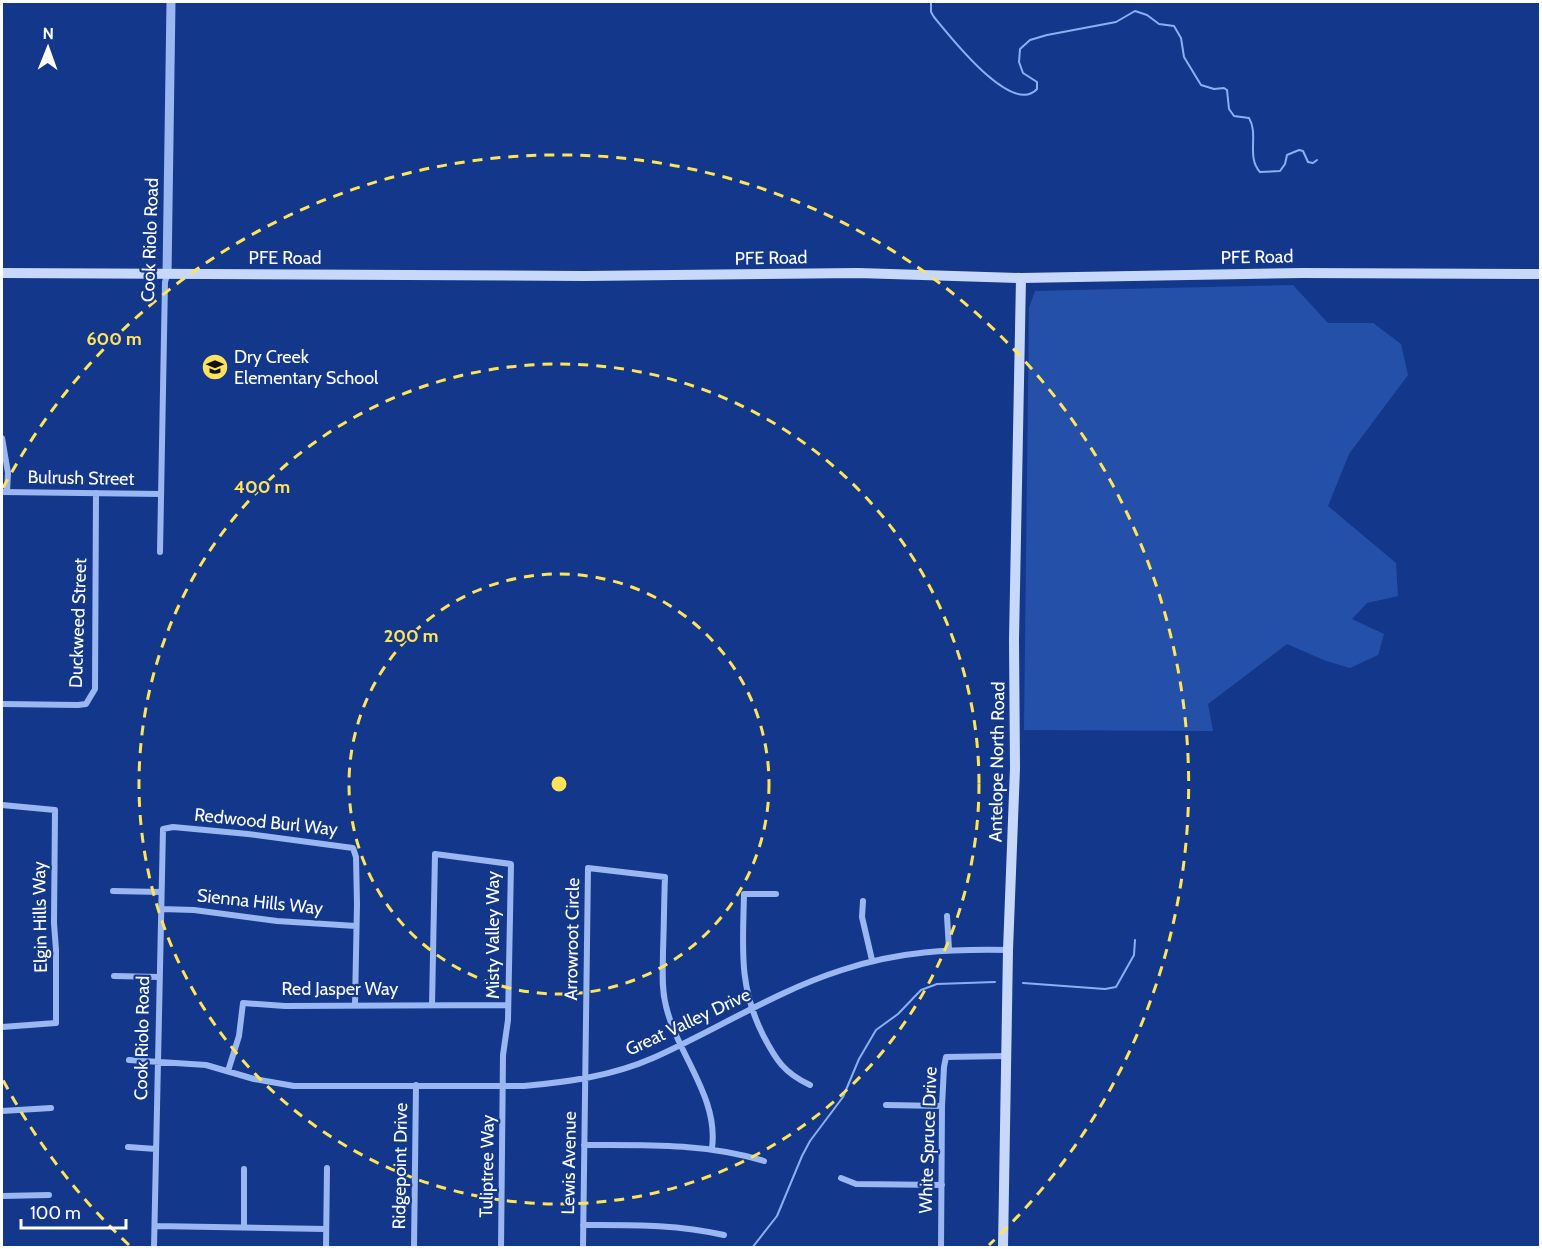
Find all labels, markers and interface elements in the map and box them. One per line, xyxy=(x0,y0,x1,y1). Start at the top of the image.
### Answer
north arrow xyxy=(18,18,78,78)
text: N xyxy=(42,24,54,43)
street label: Cook Riolo Road xyxy=(137,177,163,303)
street label: PFE Road xyxy=(1220,245,1294,269)
street label: PFE Road xyxy=(734,246,808,270)
street label: PFE Road xyxy=(249,247,321,269)
text: 600 m xyxy=(86,328,142,350)
place label: Dry Creek Elementary School xyxy=(234,346,379,389)
school or university icon: Dry Creek Elementary School xyxy=(200,352,230,382)
street label: Bulrush Street xyxy=(27,466,135,490)
text: 400 m xyxy=(234,476,290,498)
street label: Duckweed Street xyxy=(65,557,91,689)
text: 200 m xyxy=(384,625,438,647)
street label: Antelope North Road xyxy=(985,682,1009,842)
centre of rings xyxy=(549,774,569,794)
street label: Redwood Burl Way xyxy=(193,804,339,840)
street label: Elgin Hills Way xyxy=(28,861,52,973)
street label: Misty Valley Way xyxy=(482,871,504,999)
street label: Arrowroot Circle xyxy=(560,877,584,1001)
street label: Sienna Hills Way xyxy=(196,884,324,920)
street label: Cook Riolo Road xyxy=(130,976,154,1100)
street label: Red Jasper Way xyxy=(282,978,398,1000)
street label: Great Valley Drive xyxy=(622,983,754,1061)
street label: White Spruce Drive xyxy=(914,1066,942,1214)
street label: Ridgepoint Drive xyxy=(388,1102,412,1230)
street label: Lewis Avenue xyxy=(557,1111,581,1215)
street label: Tuliptree Way xyxy=(475,1114,499,1218)
scale bar xyxy=(21,1192,126,1230)
text: 100 m xyxy=(30,1202,81,1224)

